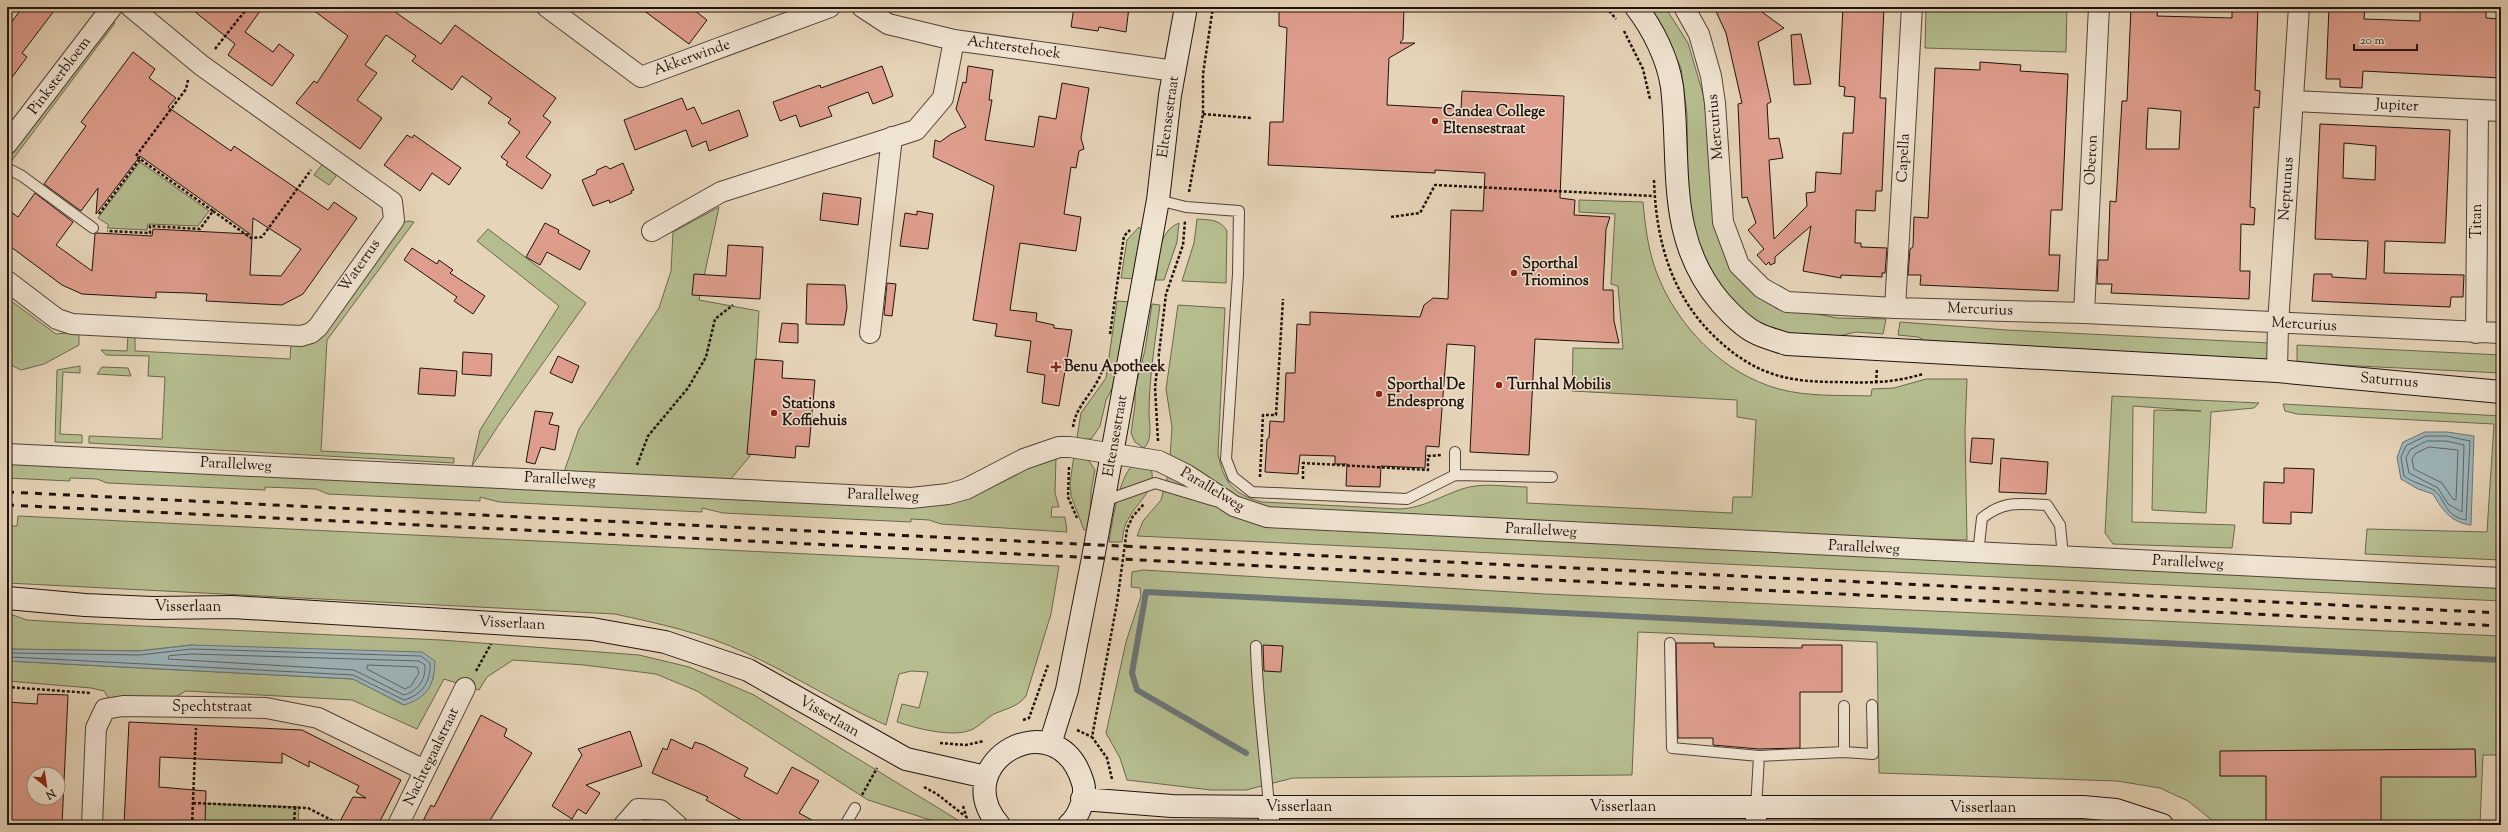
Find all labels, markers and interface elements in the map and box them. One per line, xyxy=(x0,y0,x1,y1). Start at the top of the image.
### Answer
scale bar xyxy=(2354,26,2417,52)
street label: Achterstehoek xyxy=(966,31,1062,65)
street label: Pinksterbloem xyxy=(24,32,97,119)
text: 20 m xyxy=(2360,32,2385,50)
street label: Akkerwinde xyxy=(651,34,733,82)
street label: Eltensestraat xyxy=(1153,75,1185,159)
street label: Mercurius xyxy=(1703,93,1729,161)
street label: Jupiter xyxy=(2374,94,2420,118)
place label: Candea College Eltensestraat xyxy=(1443,102,1545,140)
marker: Candea College Eltensestraat xyxy=(1430,116,1440,126)
street label: Capella xyxy=(1892,133,1916,183)
street label: Oberon xyxy=(2080,134,2104,186)
street label: Neptunus xyxy=(2274,156,2300,222)
street label: Titan xyxy=(2467,203,2488,238)
street label: Waterrus xyxy=(334,235,386,297)
place label: Sporthal Triominos xyxy=(1522,254,1589,292)
marker: Sporthal Triominos xyxy=(1509,268,1519,278)
street label: Mercurius xyxy=(1947,298,2013,322)
street label: Mercurius xyxy=(2271,313,2338,337)
place label: Benu Apotheek xyxy=(1064,357,1166,378)
marker: Benu Apotheek xyxy=(1051,362,1061,372)
street label: Saturnus xyxy=(2359,368,2419,394)
place label: Sporthal De Endesprong xyxy=(1387,375,1465,413)
place label: Turnhal Mobilis xyxy=(1507,375,1611,396)
marker: Turnhal Mobilis xyxy=(1494,380,1504,390)
marker: Sporthal De Endesprong xyxy=(1374,389,1384,399)
place label: Stations Koffiehuis xyxy=(782,394,847,432)
street label: Eltensestraat xyxy=(1099,394,1133,478)
marker: Stations Koffiehuis xyxy=(769,408,779,418)
street label: Parallelweg xyxy=(200,453,272,477)
street label: Parallelweg xyxy=(1176,463,1248,517)
street label: Parallelweg xyxy=(524,468,596,492)
street label: Parallelweg xyxy=(847,484,919,508)
street label: Parallelweg xyxy=(1505,519,1577,543)
street label: Parallelweg xyxy=(1828,536,1900,560)
street label: Parallelweg xyxy=(2152,551,2224,575)
street label: Visserlaan xyxy=(155,597,221,618)
street label: Visserlaan xyxy=(478,612,546,636)
street label: Visserlaan xyxy=(795,691,863,743)
street label: Spechtstraat xyxy=(172,697,252,718)
street label: Nachtegaalstraat xyxy=(399,704,465,810)
north arrow xyxy=(26,766,66,806)
text: N xyxy=(43,784,59,803)
street label: Visserlaan xyxy=(1266,797,1332,818)
street label: Visserlaan xyxy=(1590,797,1656,818)
street label: Visserlaan xyxy=(1950,798,2016,819)

